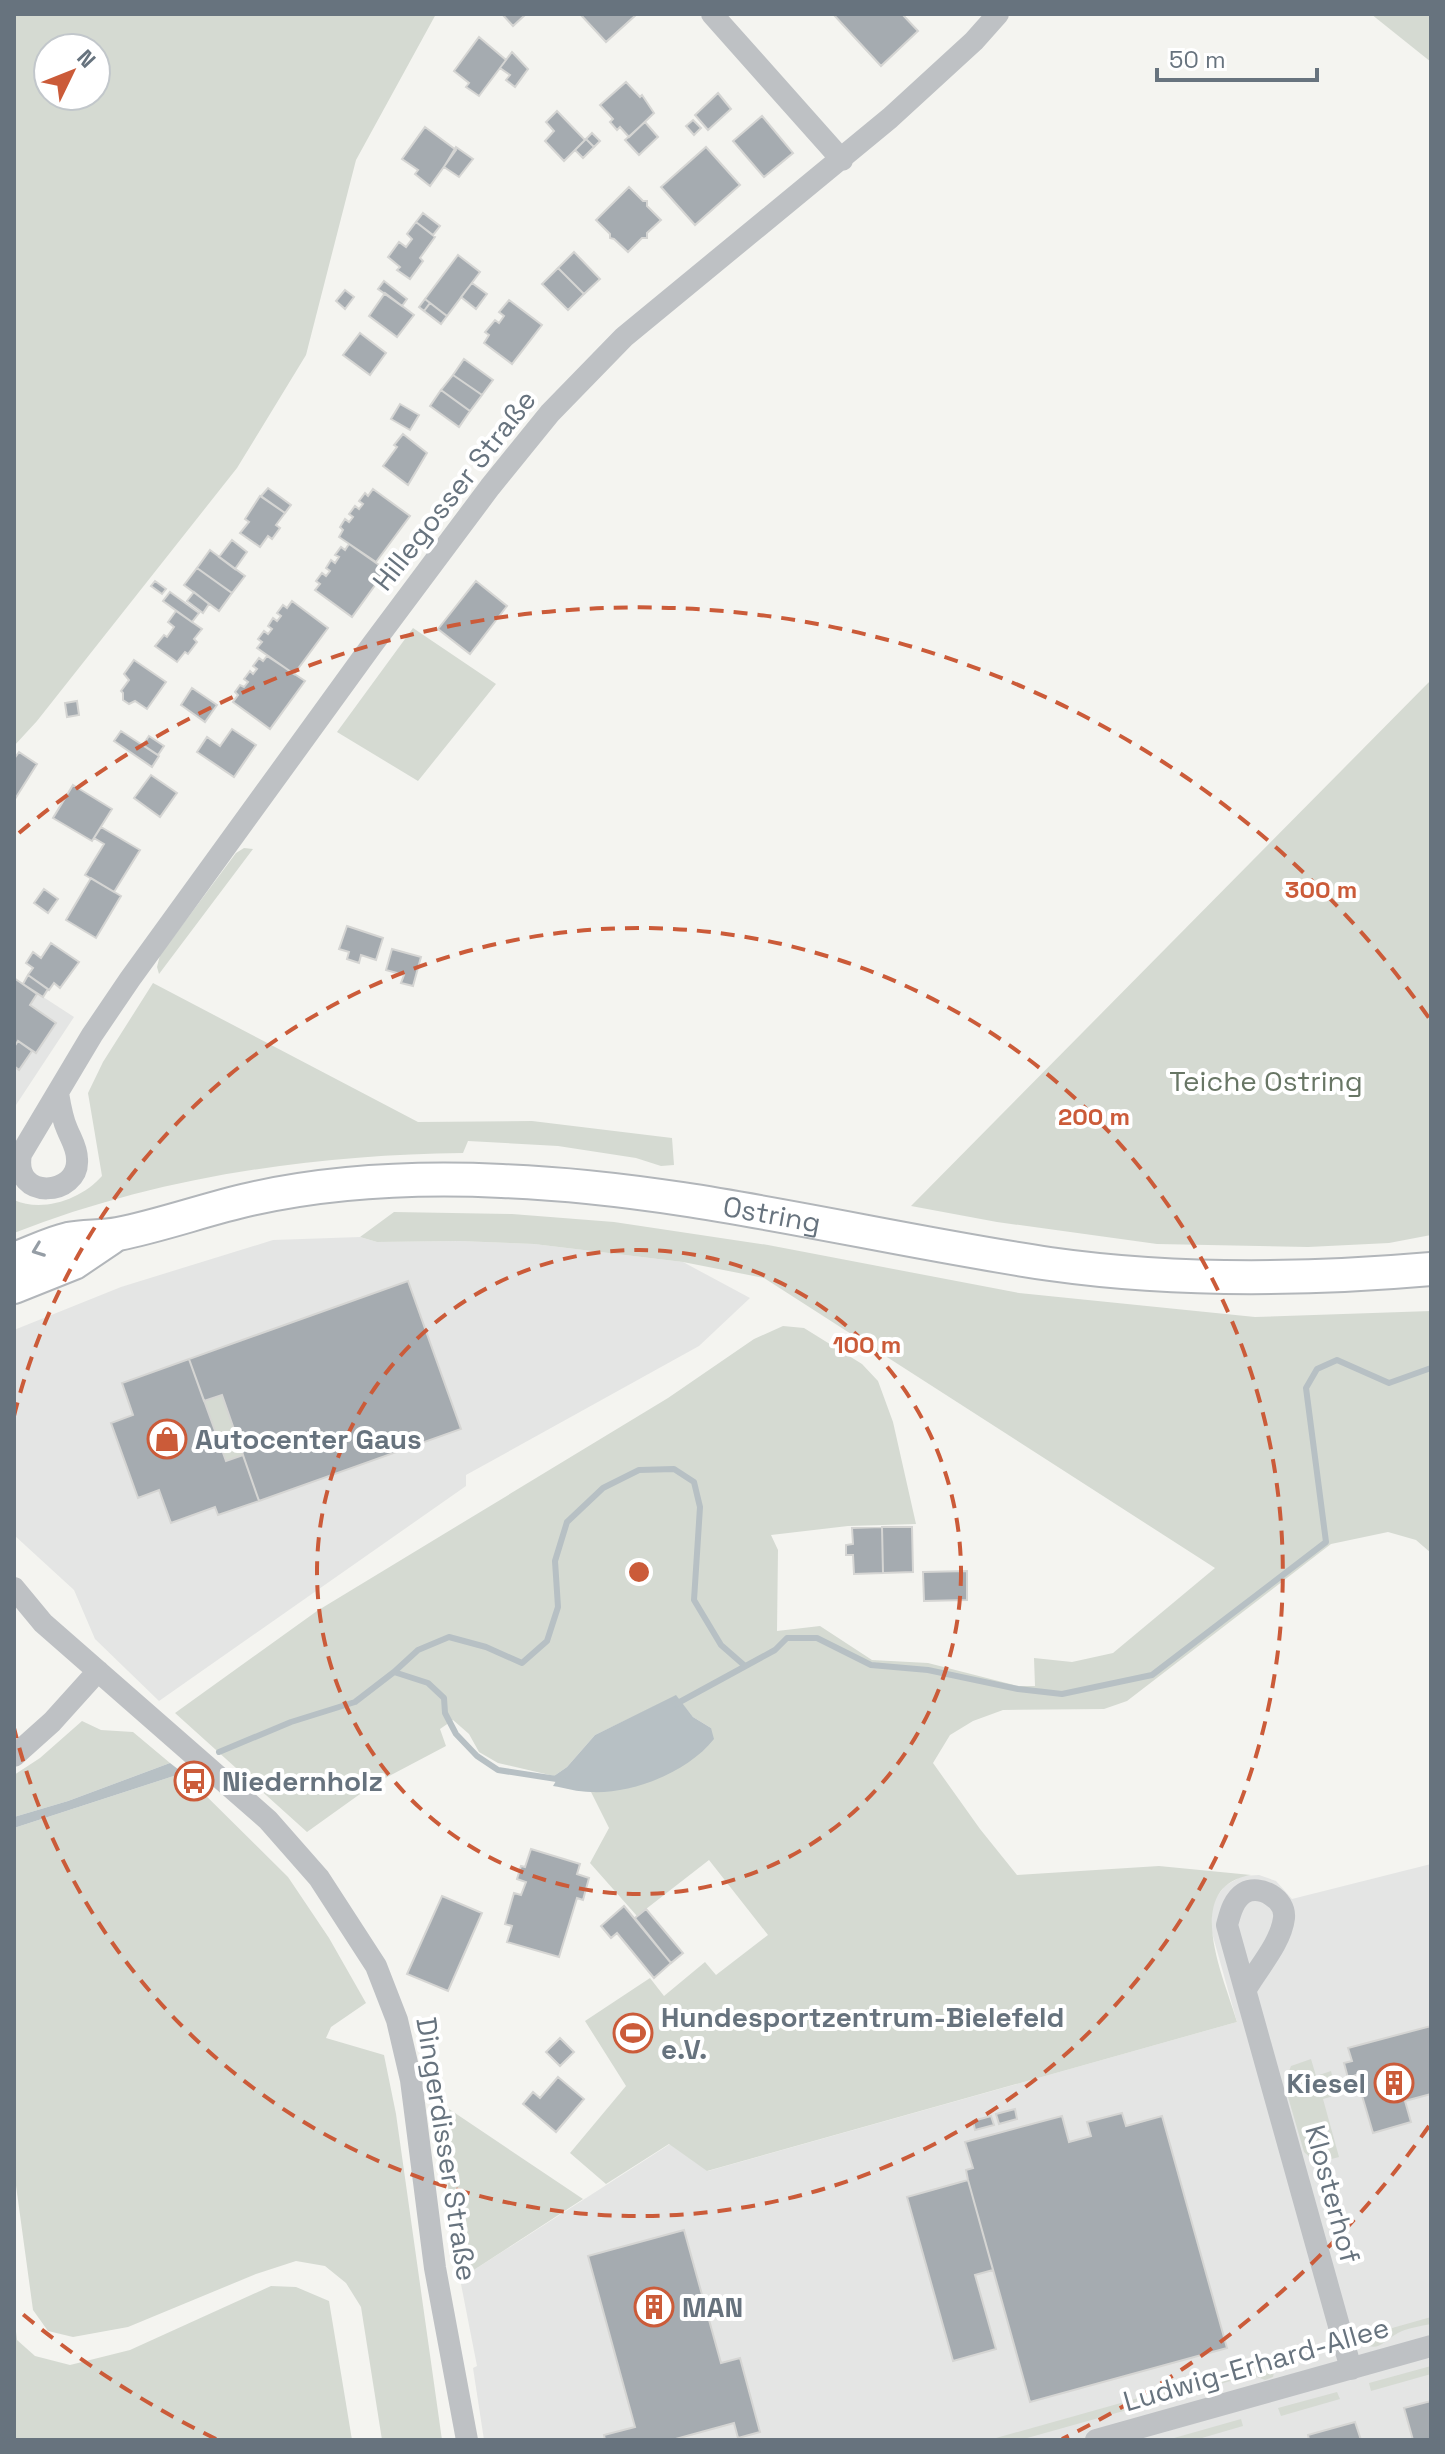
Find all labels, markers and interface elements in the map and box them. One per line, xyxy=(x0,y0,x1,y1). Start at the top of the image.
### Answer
north arrow xyxy=(32,32,112,112)
scale bar xyxy=(1157,32,1317,82)
text: N xyxy=(71,43,102,73)
text: 50 m xyxy=(1169,44,1226,75)
street label: Hillegosser Straße xyxy=(364,382,544,598)
text: 300 m xyxy=(1285,874,1357,905)
park label: Teiche Ostring xyxy=(1169,1063,1363,1099)
text: 200 m xyxy=(1058,1101,1130,1132)
street label: Ostring xyxy=(720,1188,824,1241)
one-way arrow xyxy=(32,1240,46,1257)
text: 100 m xyxy=(833,1329,901,1360)
shop icon: Autocenter Gaus xyxy=(146,1418,188,1460)
place label: Autocenter Gaus xyxy=(195,1421,422,1457)
centre of rings xyxy=(625,1558,653,1586)
bus stop icon: Niedernholz xyxy=(173,1760,215,1802)
place label: Niedernholz xyxy=(222,1763,383,1799)
place label: Hundesportzentrum-Bielefeld e.V. xyxy=(661,1999,1064,2067)
sports icon: Hundesportzentrum-Bielefeld e.V. xyxy=(612,2012,654,2054)
street label: Dingerdisser Straße xyxy=(408,2015,486,2283)
building icon: Kiesel xyxy=(1373,2062,1415,2104)
place label: Kiesel xyxy=(1287,2065,1366,2101)
street label: Klosterhof xyxy=(1297,2121,1369,2267)
building icon: MAN xyxy=(633,2286,675,2328)
place label: MAN xyxy=(682,2289,743,2325)
street label: Ludwig-Erhard-Allee xyxy=(1119,2309,1393,2419)

